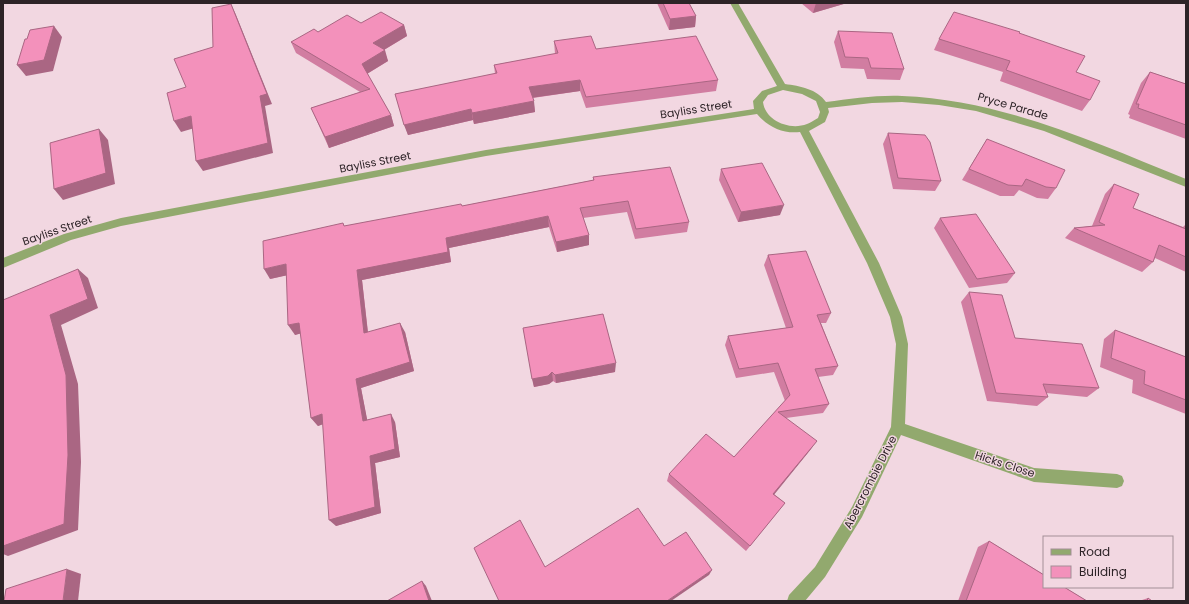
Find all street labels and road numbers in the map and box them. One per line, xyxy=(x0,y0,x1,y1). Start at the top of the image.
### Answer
street label: Pryce Parade xyxy=(976,88,1050,124)
street label: Bayliss Street xyxy=(659,95,733,123)
street label: Bayliss Street xyxy=(338,147,412,177)
street label: Bayliss Street xyxy=(20,211,94,249)
street label: Abercrombie Drive xyxy=(840,433,900,531)
street label: Hicks Close xyxy=(973,447,1037,481)

